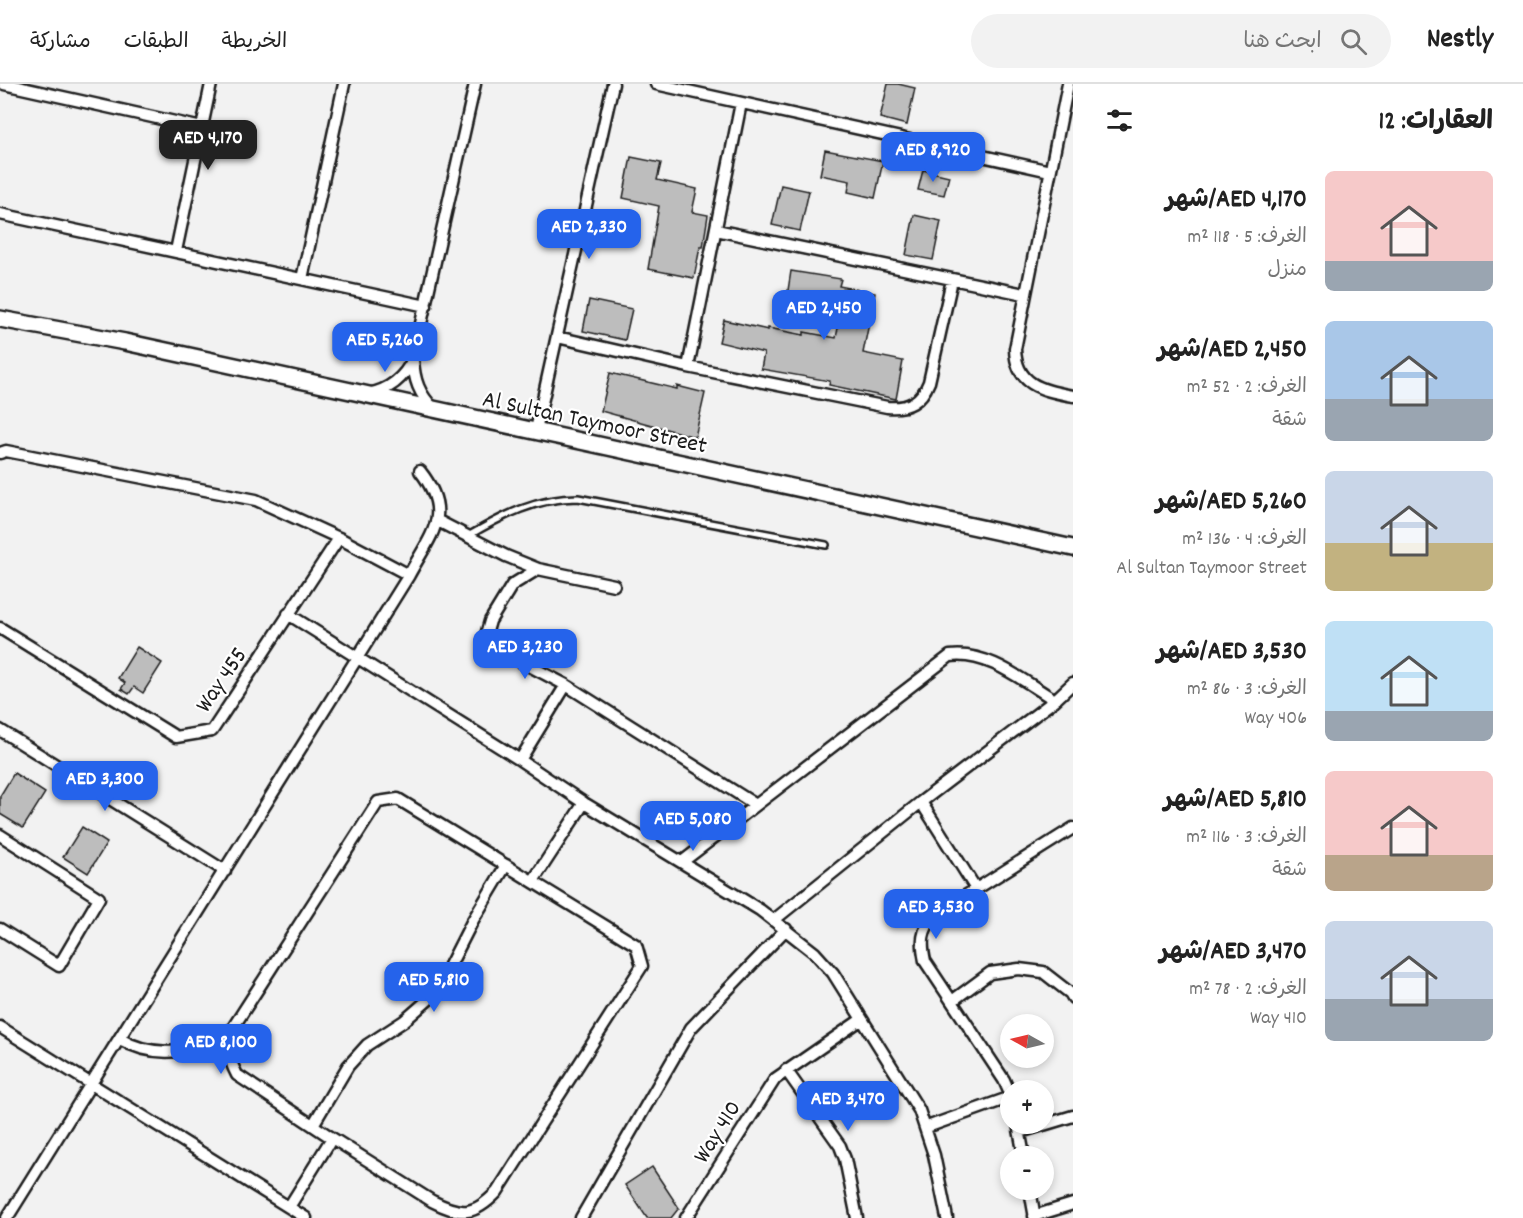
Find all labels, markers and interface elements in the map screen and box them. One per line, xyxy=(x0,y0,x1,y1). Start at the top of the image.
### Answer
search box xyxy=(971,14,1391,68)
text: Nestly xyxy=(1427,21,1493,61)
icon: search xyxy=(1337,25,1370,58)
text: ابحث هنا xyxy=(1243,27,1322,58)
text: مشاركة xyxy=(30,28,91,58)
text: الطبقات xyxy=(124,28,189,58)
text: الخريطة xyxy=(222,28,287,58)
icon: filters xyxy=(1103,104,1136,137)
text: العقارات: 12 xyxy=(1379,104,1493,141)
pin: AED 4,170 xyxy=(139,120,277,171)
text: AED 4,170 xyxy=(173,125,243,153)
pin: AED 8,920 xyxy=(864,132,1002,183)
text: AED 8,920 xyxy=(895,137,971,165)
text: AED 4,170/شهر xyxy=(1165,182,1307,219)
icon: home xyxy=(1373,195,1445,267)
pin: AED 2,330 xyxy=(520,209,658,260)
text: AED 2,330 xyxy=(551,214,627,242)
text: الغرف: 5 · 118 m² xyxy=(1188,224,1307,252)
text: منزل xyxy=(1268,257,1307,285)
pin: AED 2,450 xyxy=(755,290,893,341)
text: AED 2,450 xyxy=(786,295,862,323)
pin: AED 5,260 xyxy=(316,322,454,373)
text: AED 5,260 xyxy=(346,327,424,355)
text: AED 2,450/شهر xyxy=(1158,332,1307,369)
icon: home xyxy=(1373,345,1445,417)
text: الغرف: 2 · 52 m² xyxy=(1187,374,1307,402)
street label: Al Sultan Taymoor Street xyxy=(479,384,710,464)
text: شقة xyxy=(1272,407,1307,435)
text: AED 5,260/شهر xyxy=(1156,484,1307,521)
icon: home xyxy=(1373,495,1445,567)
text: الغرف: 4 · 136 m² xyxy=(1182,526,1307,554)
text: Al Sultan Taymoor Street xyxy=(1116,555,1307,583)
pin: AED 3,230 xyxy=(456,629,594,680)
text: AED 3,230 xyxy=(487,634,563,662)
text: AED 3,530/شهر xyxy=(1157,634,1307,671)
street label: Way 455 xyxy=(188,641,257,720)
icon: home xyxy=(1373,645,1445,717)
text: الغرف: 3 · 86 m² xyxy=(1187,676,1307,704)
text: Way 406 xyxy=(1244,705,1307,733)
pin: AED 3,300 xyxy=(36,761,174,812)
text: AED 3,300 xyxy=(66,766,144,794)
text: AED 5,810/شهر xyxy=(1164,782,1307,819)
icon: home xyxy=(1373,795,1445,867)
pin: AED 5,080 xyxy=(624,801,762,852)
text: AED 5,080 xyxy=(654,806,732,834)
text: الغرف: 3 · 116 m² xyxy=(1186,824,1307,852)
text: شقة xyxy=(1272,857,1307,885)
pin: AED 3,530 xyxy=(867,889,1005,940)
text: AED 3,530 xyxy=(898,894,974,922)
text: AED 3,470/شهر xyxy=(1160,934,1307,971)
icon: home xyxy=(1373,945,1445,1017)
pin: AED 5,810 xyxy=(365,962,503,1013)
text: AED 5,810 xyxy=(398,967,470,995)
text: الغرف: 2 · 78 m² xyxy=(1189,976,1307,1004)
text: Way 410 xyxy=(1250,1005,1307,1033)
north arrow xyxy=(1000,1014,1054,1068)
map controls xyxy=(1000,1014,1054,1200)
pin: AED 8,100 xyxy=(152,1024,290,1075)
text: AED 8,100 xyxy=(185,1029,257,1057)
button: + xyxy=(1000,1080,1054,1134)
pin: AED 3,470 xyxy=(779,1081,917,1132)
text: AED 3,470 xyxy=(811,1086,885,1114)
street label: Way 410 xyxy=(686,1095,751,1171)
button: − xyxy=(1000,1146,1054,1200)

